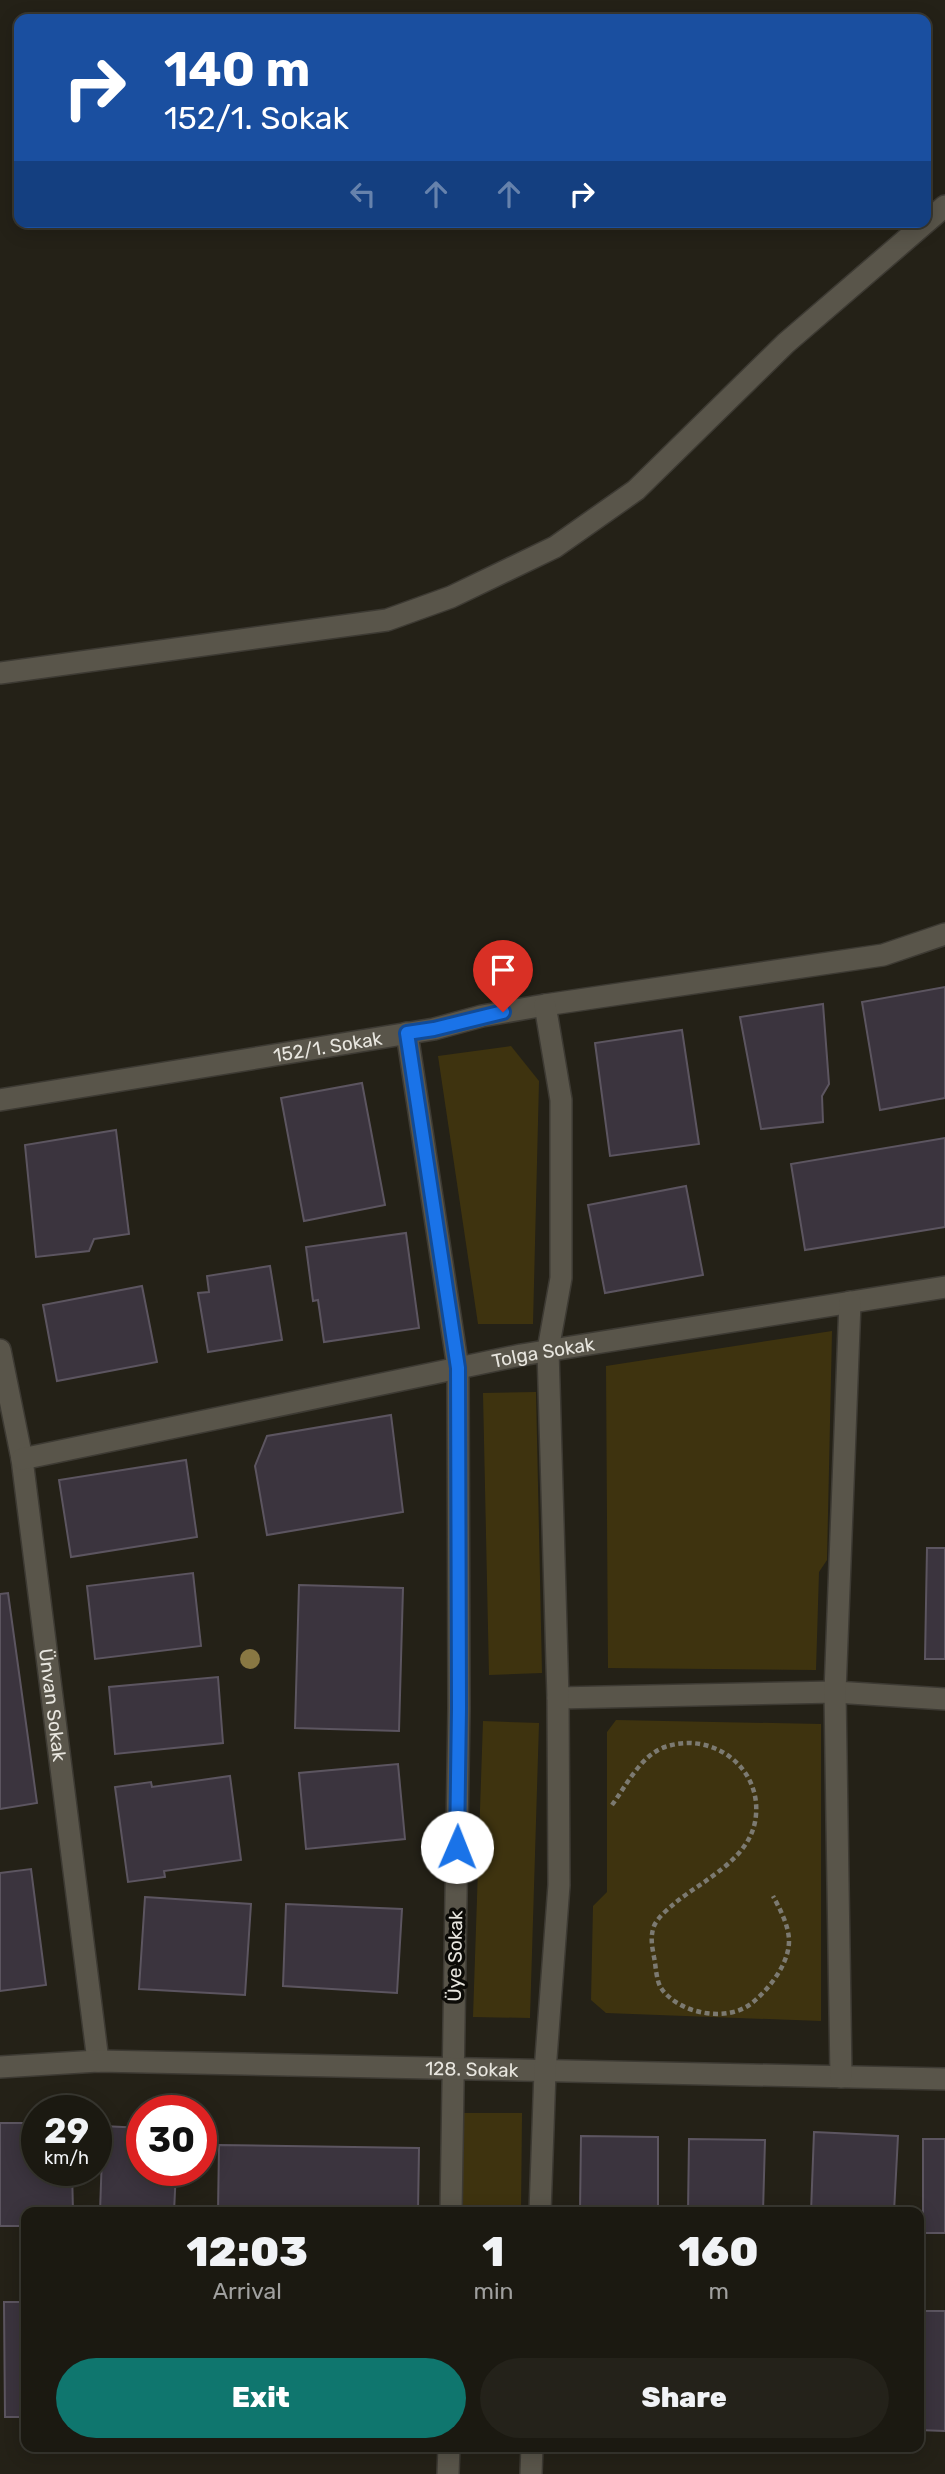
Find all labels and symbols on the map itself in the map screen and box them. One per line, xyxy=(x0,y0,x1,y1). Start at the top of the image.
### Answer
pin xyxy=(473,940,533,1012)
street label: 152/1. Sokak xyxy=(272,1026,384,1067)
street label: Tolga Sokak xyxy=(490,1332,596,1372)
street label: Ünvan Sokak xyxy=(34,1647,72,1763)
position arrow xyxy=(420,1810,494,1884)
street label: Üye Sokak xyxy=(443,1910,467,2002)
street label: 128. Sokak xyxy=(425,2056,519,2081)
speed limit sign: 30 xyxy=(126,2095,217,2186)

